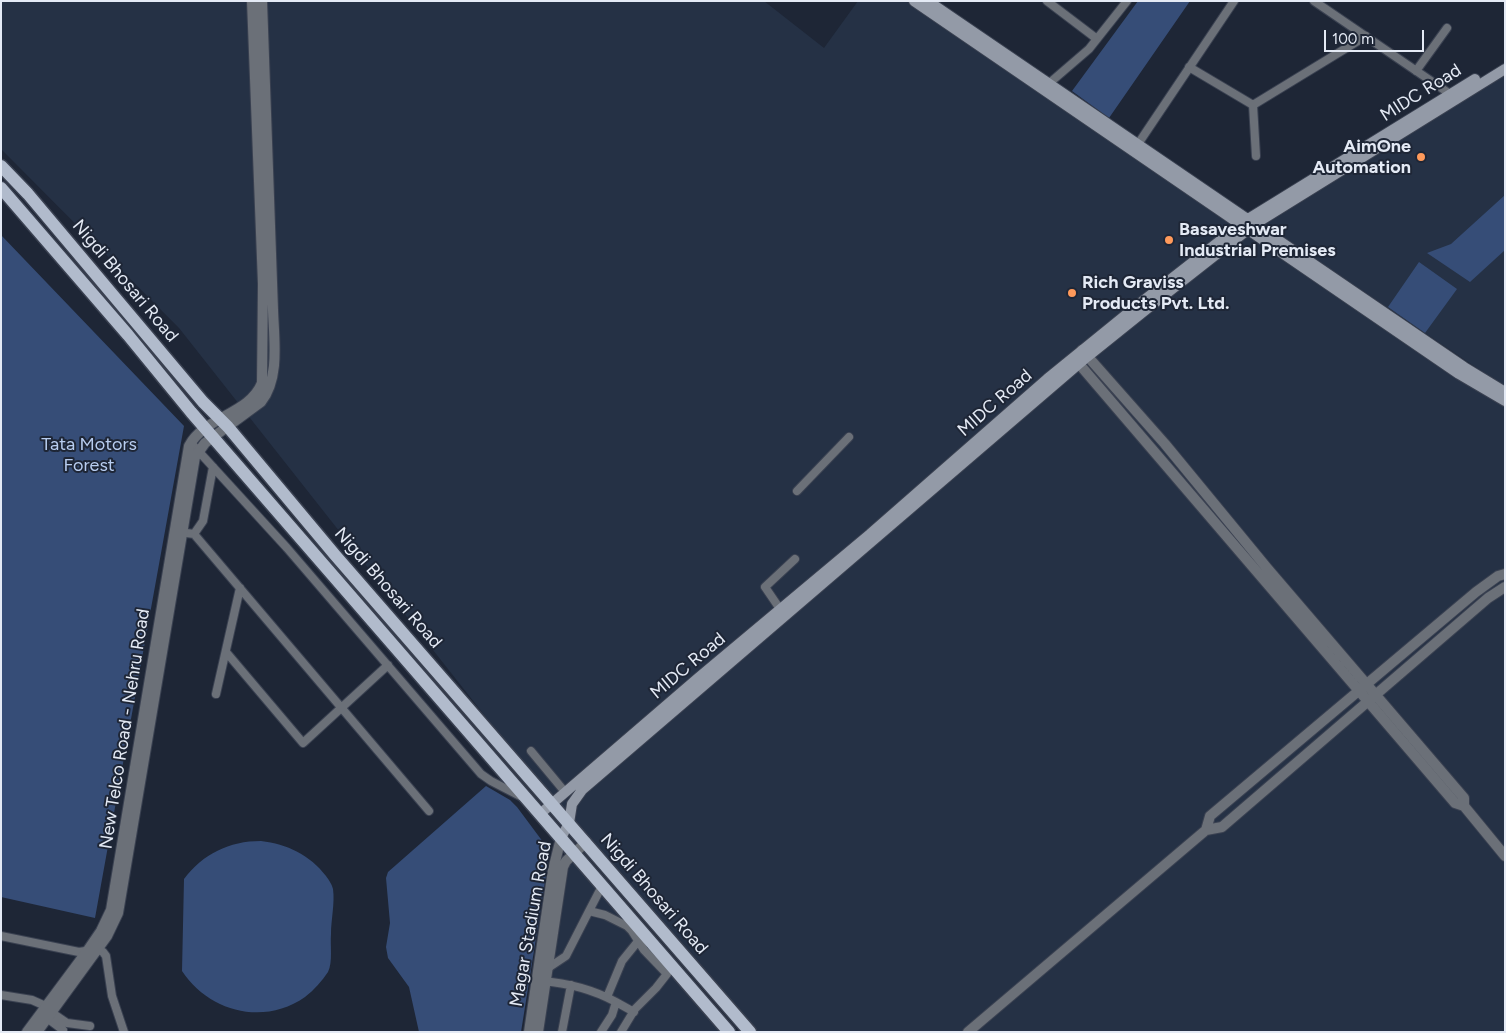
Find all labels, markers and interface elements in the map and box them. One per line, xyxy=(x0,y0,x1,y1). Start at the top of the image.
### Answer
scale bar xyxy=(1326,20,1426,52)
text: 100 m xyxy=(1332,30,1374,48)
street label: MIDC Road xyxy=(1377,60,1465,126)
place label: AimOne Automation xyxy=(1312,136,1411,178)
marker: AimOne Automation xyxy=(1415,151,1427,163)
street label: Nigdi Bhosari Road xyxy=(68,215,182,347)
place label: Basaveshwar Industrial Premises xyxy=(1179,219,1336,262)
marker: Basaveshwar Industrial Premises xyxy=(1163,234,1175,246)
place label: Rich Graviss Products Pvt. Ltd. xyxy=(1082,272,1230,314)
marker: Rich Graviss Products Pvt. Ltd. xyxy=(1066,287,1078,299)
street label: MIDC Road xyxy=(953,365,1037,441)
park label: Tata Motors Forest xyxy=(41,434,137,476)
street label: Nigdi Bhosari Road xyxy=(330,523,446,653)
street label: New Telco Road - Nehru Road xyxy=(95,607,155,851)
street label: MIDC Road xyxy=(646,628,730,704)
street label: Nigdi Bhosari Road xyxy=(596,829,712,959)
street label: Magar Stadium Road xyxy=(506,840,556,1008)

